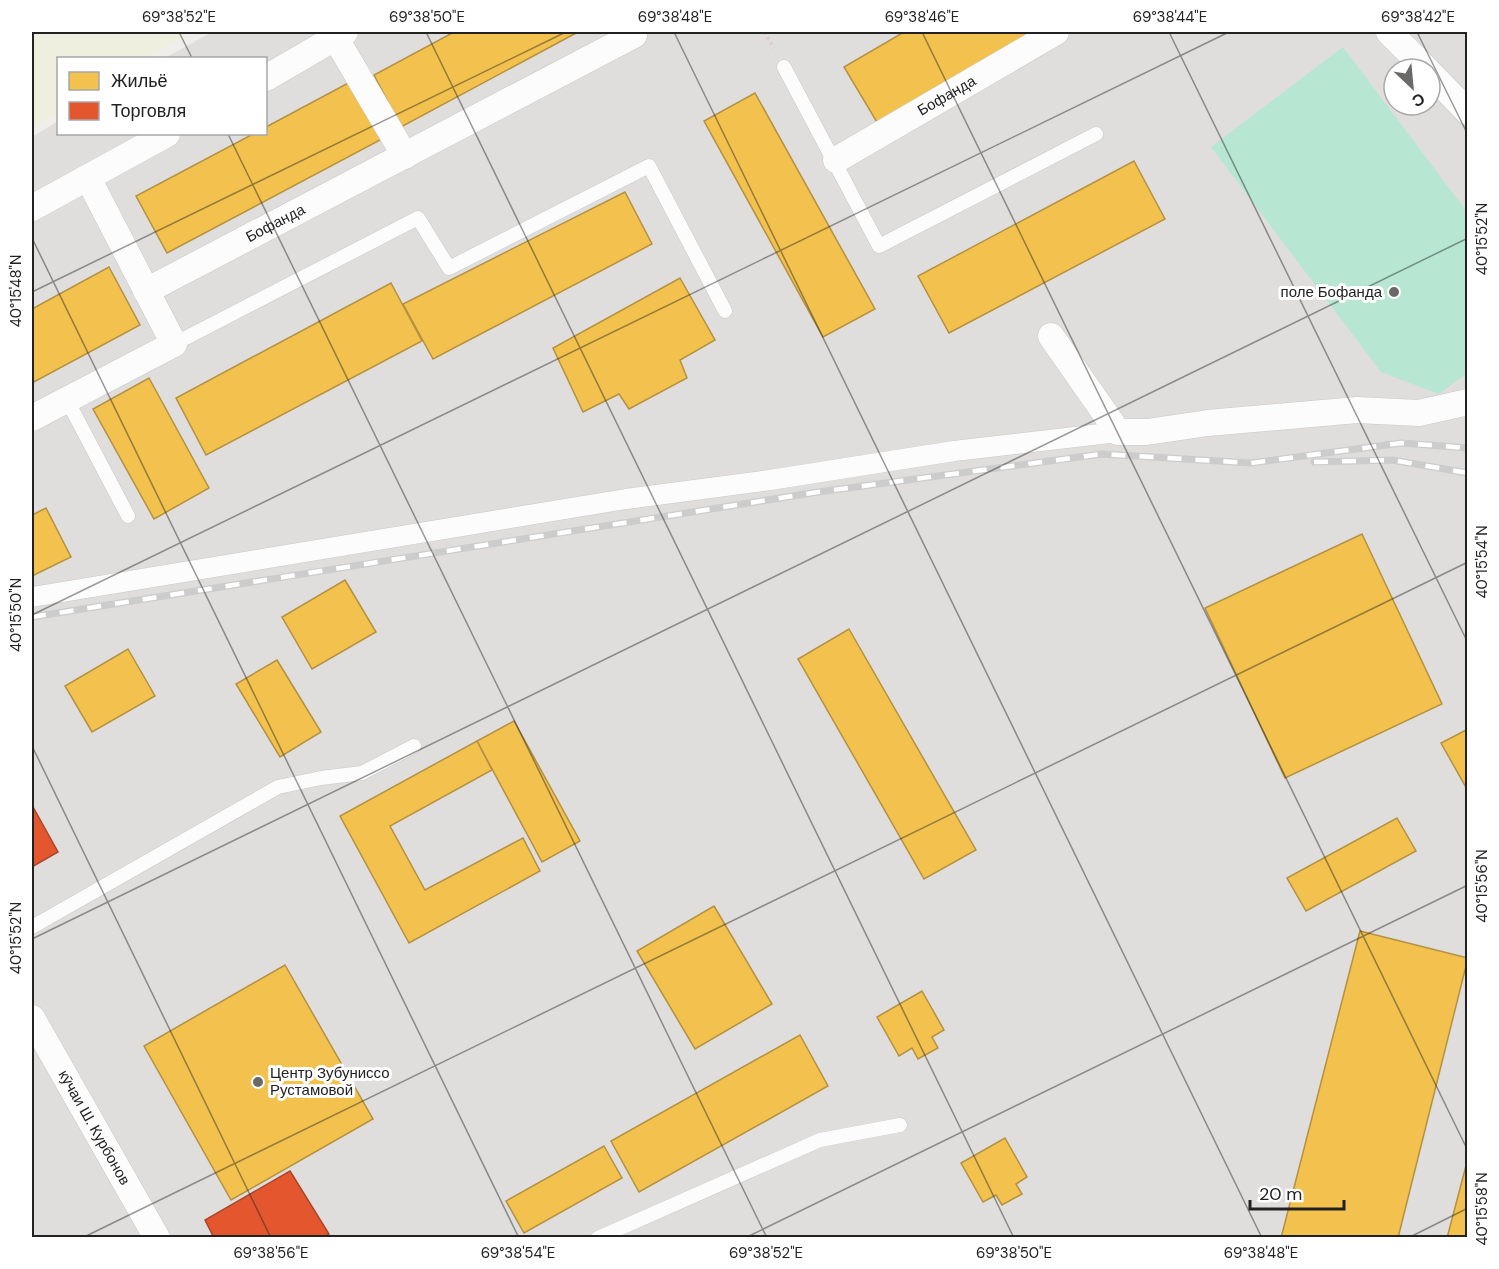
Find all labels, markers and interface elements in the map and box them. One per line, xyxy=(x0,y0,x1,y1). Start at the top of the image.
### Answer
text: 69°38'52"E xyxy=(142,7,216,27)
text: 69°38'50"E xyxy=(389,7,465,27)
text: 69°38'48"E xyxy=(638,7,712,27)
text: 69°38'46"E xyxy=(885,7,959,27)
text: 69°38'44"E xyxy=(1133,7,1207,27)
text: 69°38'42"E xyxy=(1381,7,1455,27)
legend xyxy=(57,57,267,135)
north arrow xyxy=(1382,57,1442,117)
text: Жильё xyxy=(111,69,168,93)
street label: Бофанда xyxy=(914,70,980,120)
text: С xyxy=(1408,88,1428,112)
text: Торговля xyxy=(111,99,186,123)
street label: Бофанда xyxy=(242,199,309,247)
text: 40°15'52"N xyxy=(1472,203,1492,275)
text: 40°15'48"N xyxy=(6,255,26,327)
place label: поле Бофанда xyxy=(1281,282,1383,302)
marker: поле Бофанда xyxy=(1387,285,1401,299)
text: 40°15'54"N xyxy=(1472,525,1492,599)
text: 40°15'50"N xyxy=(6,578,26,652)
text: 40°15'56"N xyxy=(1472,849,1492,923)
text: 40°15'52"N xyxy=(6,902,26,974)
place label: Центр Зубуниссо Рустамовой xyxy=(270,1063,390,1100)
street label: кӯчаи Ш. Курбонов xyxy=(54,1066,135,1189)
marker: Центр Зубуниссо Рустамовой xyxy=(251,1075,265,1089)
text: 40°15'58"N xyxy=(1472,1172,1492,1246)
scale bar xyxy=(1250,1173,1344,1211)
text: 20 m xyxy=(1259,1182,1302,1206)
text: 69°38'56"E xyxy=(233,1243,309,1263)
text: 69°38'54"E xyxy=(481,1243,555,1263)
text: 69°38'52"E xyxy=(729,1243,803,1263)
text: 69°38'50"E xyxy=(976,1243,1052,1263)
text: 69°38'48"E xyxy=(1224,1243,1298,1263)

